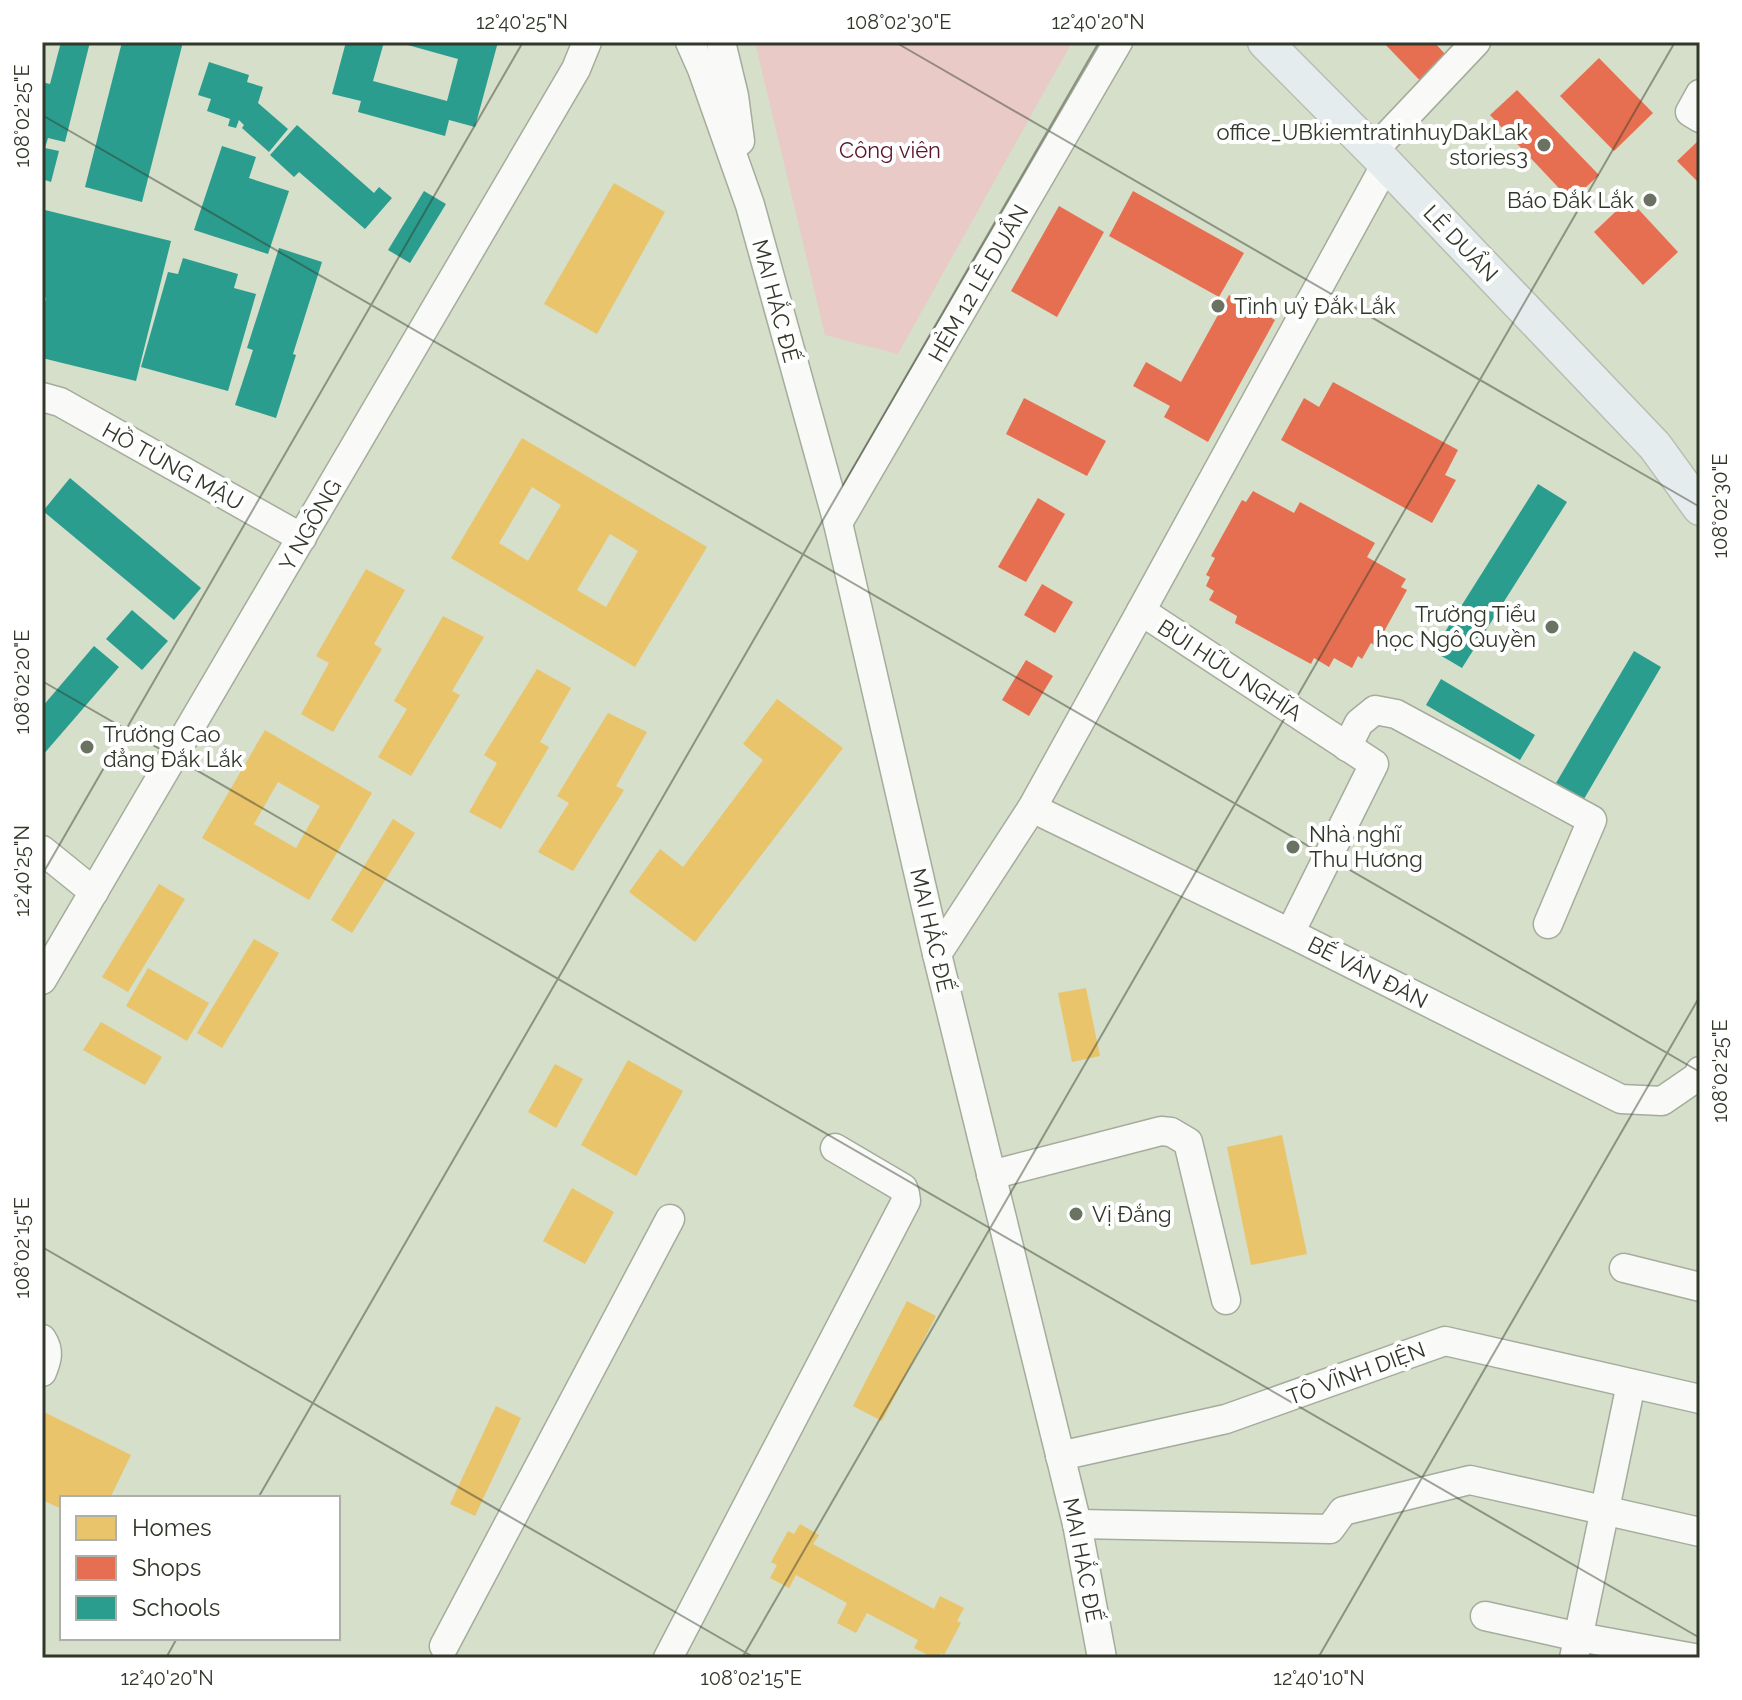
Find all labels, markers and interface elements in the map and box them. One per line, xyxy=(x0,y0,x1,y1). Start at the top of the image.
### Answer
text: 12°40'25"N xyxy=(476,10,568,34)
text: 108°02'30"E xyxy=(847,10,951,34)
text: 12°40'20"N xyxy=(1051,10,1145,34)
text: 108°02'25"E xyxy=(10,64,34,168)
place label: office_UBkiemtratinhuyDakLak stories3 xyxy=(1217,119,1528,170)
marker: office_UBkiemtratinhuyDakLak stories3 xyxy=(1535,136,1553,154)
park label: Công viên xyxy=(839,137,941,163)
place label: Báo Đắk Lắk xyxy=(1507,187,1634,213)
marker: Báo Đắk Lắk xyxy=(1641,191,1659,209)
street label: HẺM 12 LÊ DUẨN xyxy=(922,199,1034,366)
street label: LÊ DUẨN xyxy=(1418,199,1504,287)
street label: MAI HẮC ĐẾ xyxy=(747,236,807,365)
place label: Tỉnh uỷ Đắk Lắk xyxy=(1234,293,1396,319)
marker: Tỉnh uỷ Đắk Lắk xyxy=(1209,297,1227,315)
street label: HỒ TÙNG MẬU xyxy=(98,416,248,515)
text: 108°02'30"E xyxy=(1708,454,1732,558)
street label: Y NGÔNG xyxy=(273,475,347,575)
place label: Trường Tiểu học Ngô Quyền xyxy=(1376,601,1536,652)
street label: BÙI HỮU NGHĨA xyxy=(1153,614,1307,726)
marker: Trường Tiểu học Ngô Quyền xyxy=(1543,618,1561,636)
text: 108°02'20"E xyxy=(10,630,34,734)
place label: Trường Cao đẳng Đắk Lắk xyxy=(103,721,243,772)
marker: Trường Cao đẳng Đắk Lắk xyxy=(78,738,96,756)
place label: Nhà nghĩ Thu Hương xyxy=(1309,821,1423,872)
text: 12°40'25"N xyxy=(10,825,34,917)
marker: Nhà nghĩ Thu Hương xyxy=(1284,838,1302,856)
street label: MAI HẮC ĐẾ xyxy=(905,865,961,994)
street label: BẾ VĂN ĐÀN xyxy=(1304,930,1433,1013)
text: 108°02'25"E xyxy=(1708,1019,1732,1123)
text: 108°02'15"E xyxy=(10,1197,34,1299)
place label: Vị Đắng xyxy=(1092,1201,1172,1227)
marker: Vị Đắng xyxy=(1067,1205,1085,1223)
street label: TÔ VĨNH DIỆN xyxy=(1283,1336,1429,1410)
street label: MAI HẮC ĐẾ xyxy=(1058,1495,1110,1624)
legend xyxy=(60,1496,340,1640)
text: Homes xyxy=(132,1513,212,1542)
text: Shops xyxy=(132,1553,201,1582)
text: Schools xyxy=(132,1593,220,1622)
text: 12°40'20"N xyxy=(120,1666,214,1690)
text: 108°02'15"E xyxy=(700,1666,802,1690)
text: 12°40'10"N xyxy=(1273,1666,1365,1690)

